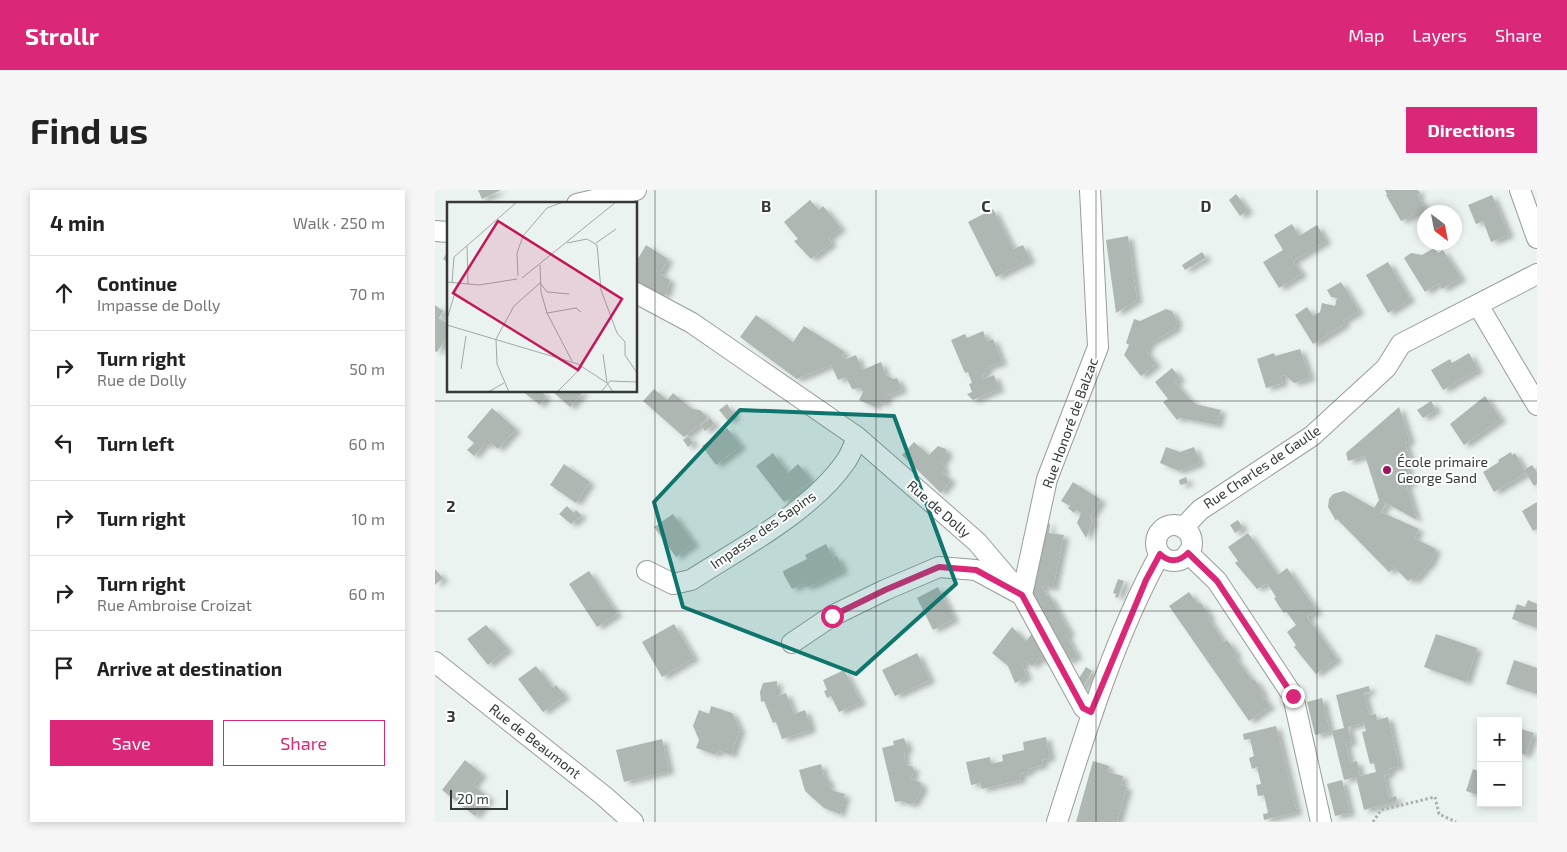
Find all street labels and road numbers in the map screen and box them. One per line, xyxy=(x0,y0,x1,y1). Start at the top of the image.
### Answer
street label: Rue Honoré de Balzac xyxy=(1038,355,1101,490)
street label: Rue Charles de Gaulle xyxy=(1200,421,1323,512)
street label: Rue de Dolly xyxy=(904,476,975,541)
street label: Impasse des Sapins xyxy=(707,487,819,572)
street label: Rue de Beaumont xyxy=(486,700,584,782)

